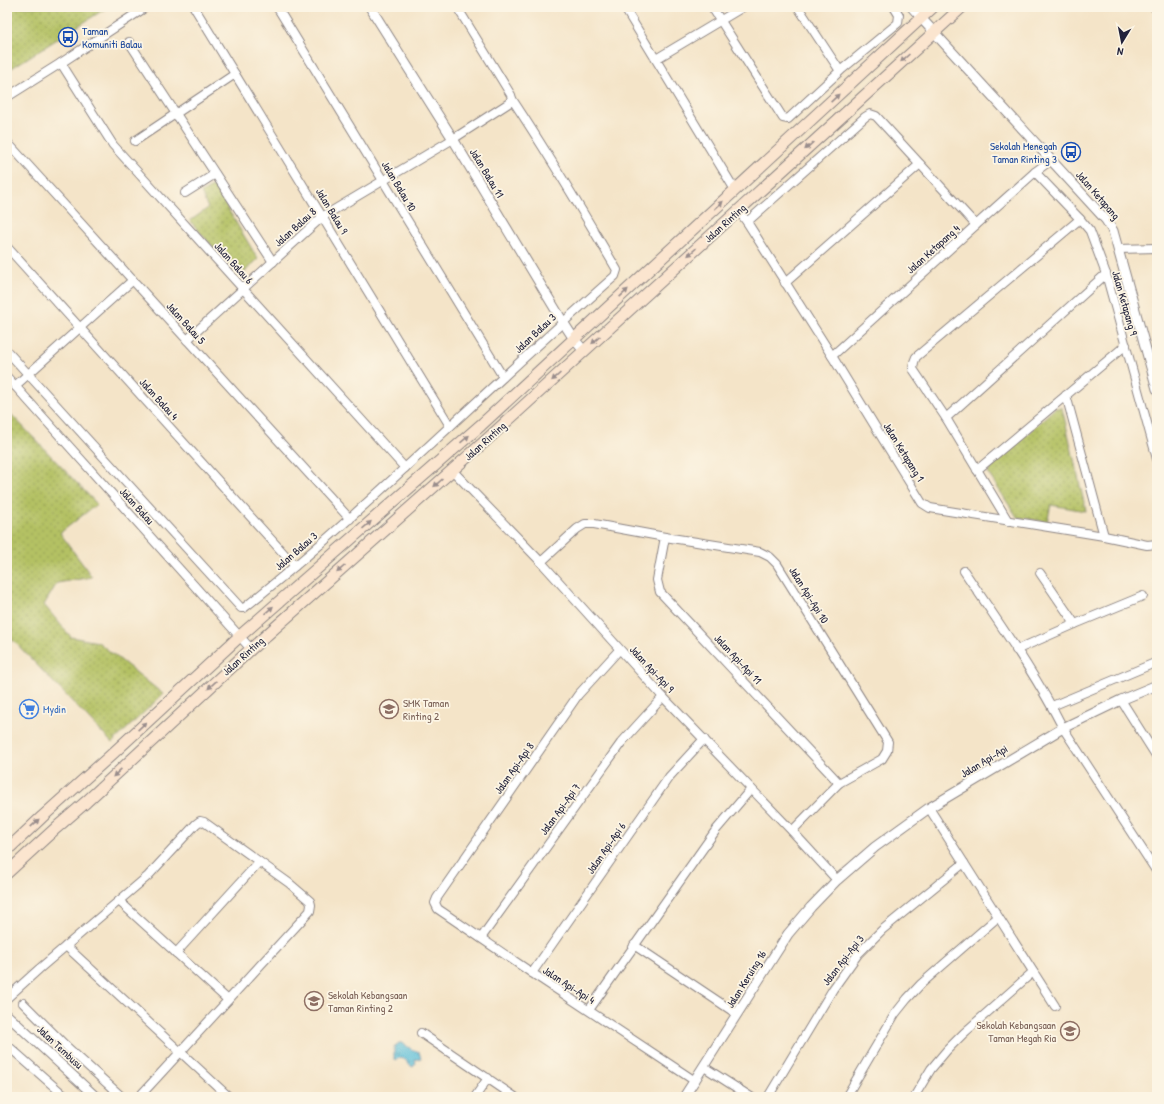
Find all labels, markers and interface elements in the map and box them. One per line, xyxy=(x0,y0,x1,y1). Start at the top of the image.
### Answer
north arrow xyxy=(1102,22,1142,62)
place label: Taman Komuniti Balau xyxy=(82,24,142,51)
bus stop icon: Taman Komuniti Balau xyxy=(57,26,79,48)
text: N xyxy=(1116,44,1124,59)
one-way arrow xyxy=(900,54,911,63)
one-way arrow xyxy=(830,93,840,103)
place label: Sekolah Menegah Taman Rinting 3 xyxy=(990,139,1057,166)
one-way arrow xyxy=(804,141,814,151)
bus stop icon: Sekolah Menegah Taman Rinting 3 xyxy=(1060,141,1082,163)
street label: Jalan Balau 11 xyxy=(467,146,507,200)
street label: Jalan Balau 10 xyxy=(379,158,419,214)
street label: Jalan Ketapang xyxy=(1073,168,1123,222)
street label: Jalan Balau 9 xyxy=(313,185,351,237)
street label: Jalan Rinting xyxy=(701,200,749,245)
one-way arrow xyxy=(714,200,724,210)
street label: Jalan Balau 8 xyxy=(271,204,319,250)
street label: Jalan Ketapang 4 xyxy=(903,221,963,277)
street label: Jalan Balau 6 xyxy=(212,239,257,287)
one-way arrow xyxy=(687,247,697,257)
street label: Jalan Ketapang 9 xyxy=(1109,269,1141,337)
one-way arrow xyxy=(618,289,629,298)
street label: Jalan Balau 5 xyxy=(163,299,209,347)
street label: Jalan Balau 3 xyxy=(511,310,559,356)
one-way arrow xyxy=(591,335,601,345)
one-way arrow xyxy=(551,372,561,382)
street label: Jalan Balau 4 xyxy=(137,375,181,423)
street label: Jalan Rinting xyxy=(461,418,509,463)
street label: Jalan Ketapang 1 xyxy=(880,420,928,484)
one-way arrow xyxy=(460,435,469,444)
one-way arrow xyxy=(433,478,443,487)
street label: Jalan Balau xyxy=(117,485,158,528)
one-way arrow xyxy=(362,520,372,529)
street label: Jalan Balau 3 xyxy=(272,529,320,573)
one-way arrow xyxy=(336,564,346,574)
street label: Jalan Api-Api 10 xyxy=(786,564,832,626)
one-way arrow xyxy=(264,606,274,615)
street label: Jalan Api-Api 11 xyxy=(711,631,765,687)
street label: Jalan Rinting xyxy=(219,633,267,678)
street label: Jalan Api-Api 9 xyxy=(627,643,677,695)
one-way arrow xyxy=(207,680,217,690)
place label: SMK Taman Rinting 2 xyxy=(403,696,449,723)
supermarket icon: Mydin xyxy=(18,698,40,720)
school or university icon: SMK Taman Rinting 2 xyxy=(378,698,400,720)
place label: Mydin xyxy=(43,702,66,716)
one-way arrow xyxy=(136,722,147,731)
street label: Jalan Api-Api 8 xyxy=(491,739,537,797)
street label: Jalan Api-Api xyxy=(958,741,1010,781)
one-way arrow xyxy=(112,768,122,778)
street label: Jalan Api-Api 7 xyxy=(537,780,583,838)
one-way arrow xyxy=(30,818,40,828)
street label: Jalan Api-Api 6 xyxy=(583,819,629,876)
street label: Jalan Api-Api 3 xyxy=(819,932,867,988)
street label: Jalan Keruing 16 xyxy=(723,947,770,1010)
street label: Jalan Api-Api 4 xyxy=(540,963,598,1007)
place label: Sekolah Kebangsaan Taman Rinting 2 xyxy=(328,988,408,1015)
school or university icon: Sekolah Kebangsaan Taman Rinting 2 xyxy=(303,990,325,1012)
place label: Sekolah Kebangsaan Taman Megah Ria xyxy=(977,1018,1057,1045)
school or university icon: Sekolah Kebangsaan Taman Megah Ria xyxy=(1059,1020,1081,1042)
street label: Jalan Tembusu xyxy=(34,1022,86,1072)

